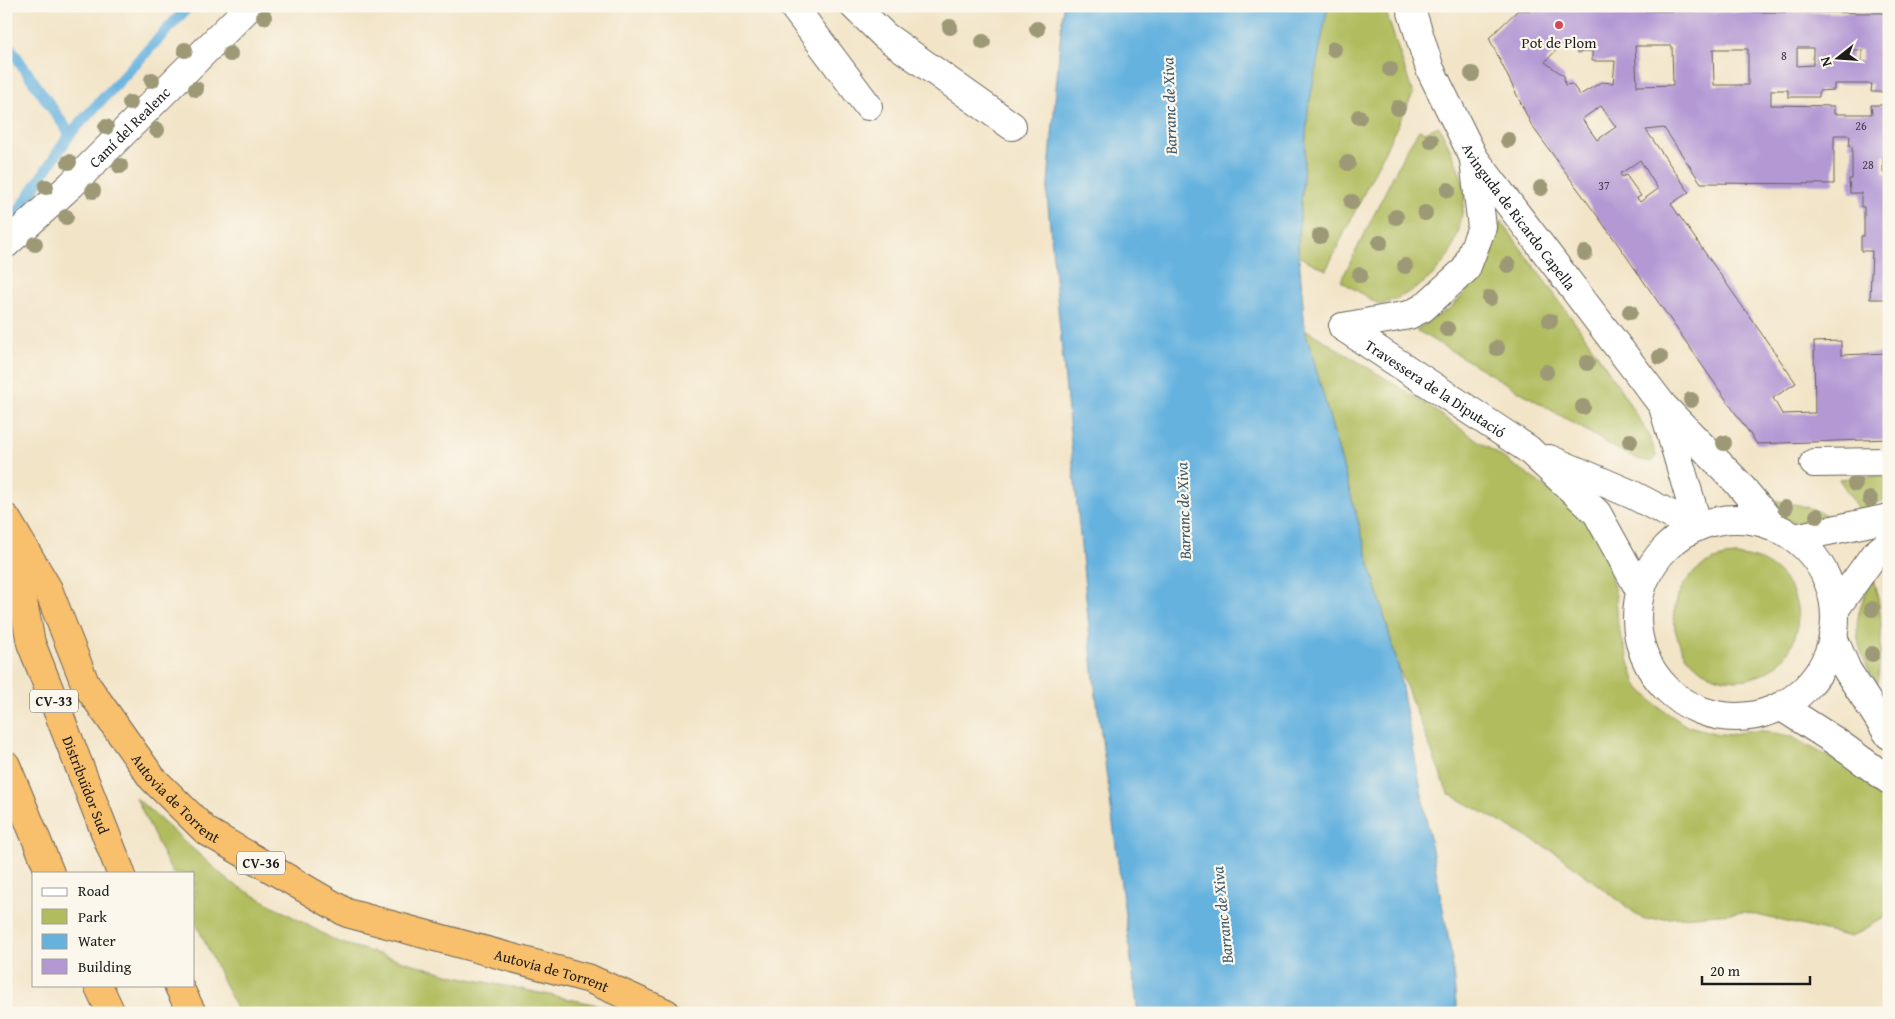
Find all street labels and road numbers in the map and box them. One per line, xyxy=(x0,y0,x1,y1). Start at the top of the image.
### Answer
street label: Camí del Realenc xyxy=(84,81,175,172)
street label: Avinguda de Ricardo Capella xyxy=(1458,139,1581,294)
street label: Travessera de la Diputació xyxy=(1361,334,1510,442)
road number: CV-33 xyxy=(30,689,78,712)
street label: Distribuïdor Sud xyxy=(58,732,115,837)
street label: Autovia de Torrent xyxy=(127,749,225,848)
road number: CV-36 xyxy=(237,851,285,874)
street label: Autovia de Torrent xyxy=(492,943,613,997)

